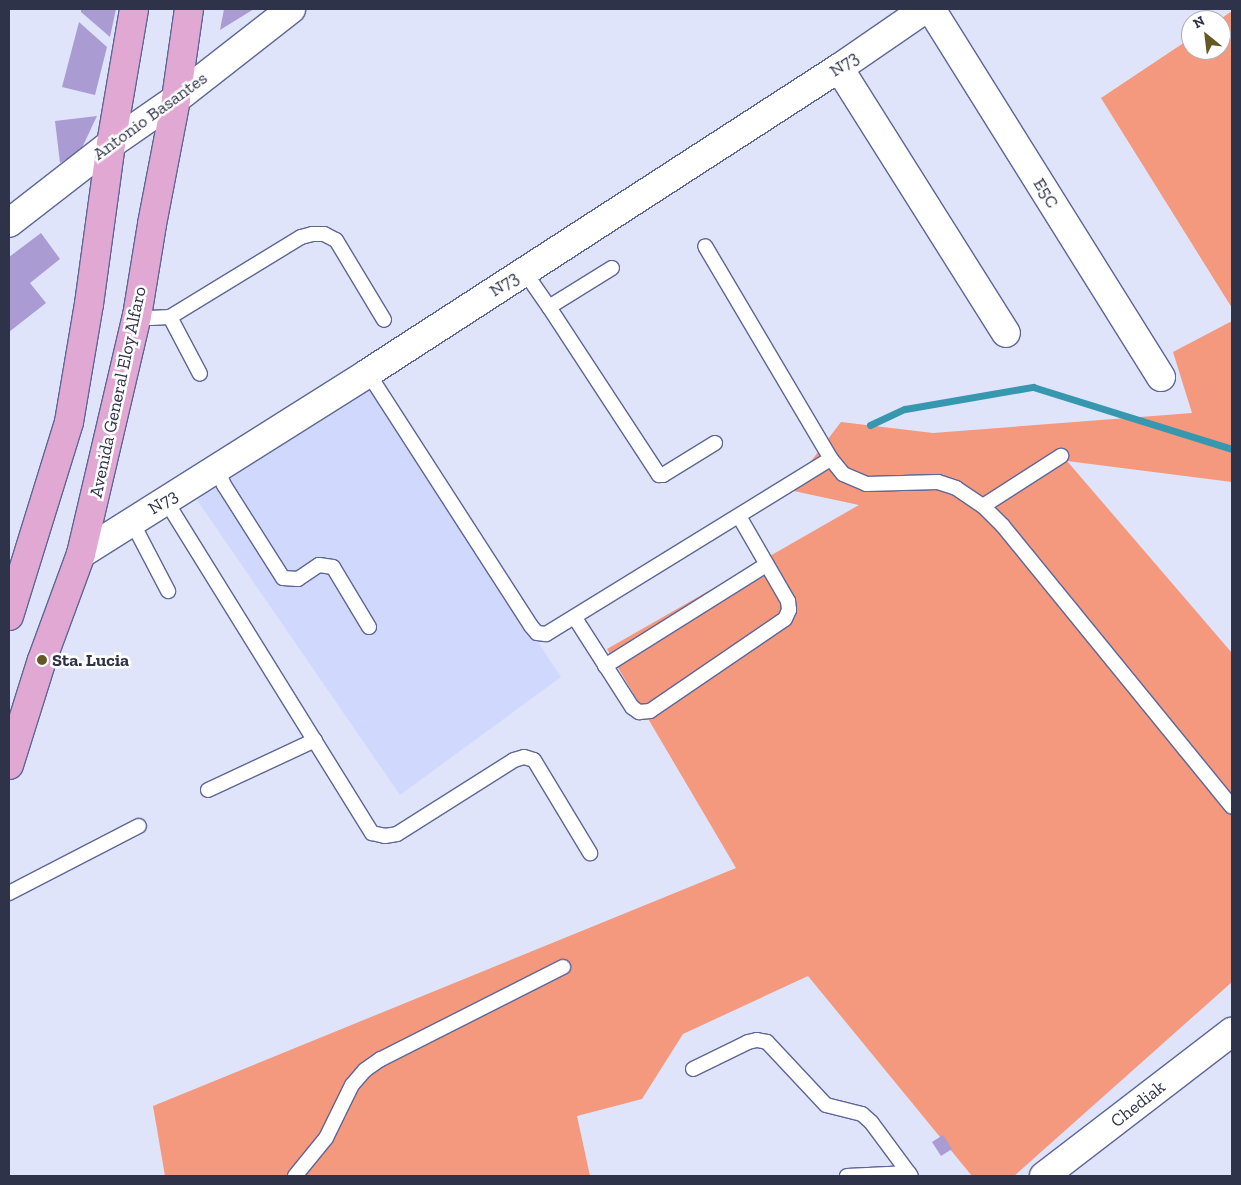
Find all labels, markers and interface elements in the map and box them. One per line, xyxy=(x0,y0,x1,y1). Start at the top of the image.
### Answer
north arrow xyxy=(1181,10,1231,60)
text: N xyxy=(1190,12,1208,32)
street label: N73 xyxy=(825,47,863,81)
street label: Antonio Basantes xyxy=(89,67,211,165)
street label: E5C xyxy=(1029,174,1063,212)
street label: N73 xyxy=(485,267,523,301)
street label: Avenida General Eloy Alfaro xyxy=(85,284,151,500)
street label: N73 xyxy=(144,485,182,519)
place label: Sta. Lucia xyxy=(52,649,129,671)
marker: Sta. Lucia xyxy=(36,654,48,666)
street label: Chediak xyxy=(1106,1076,1170,1132)

